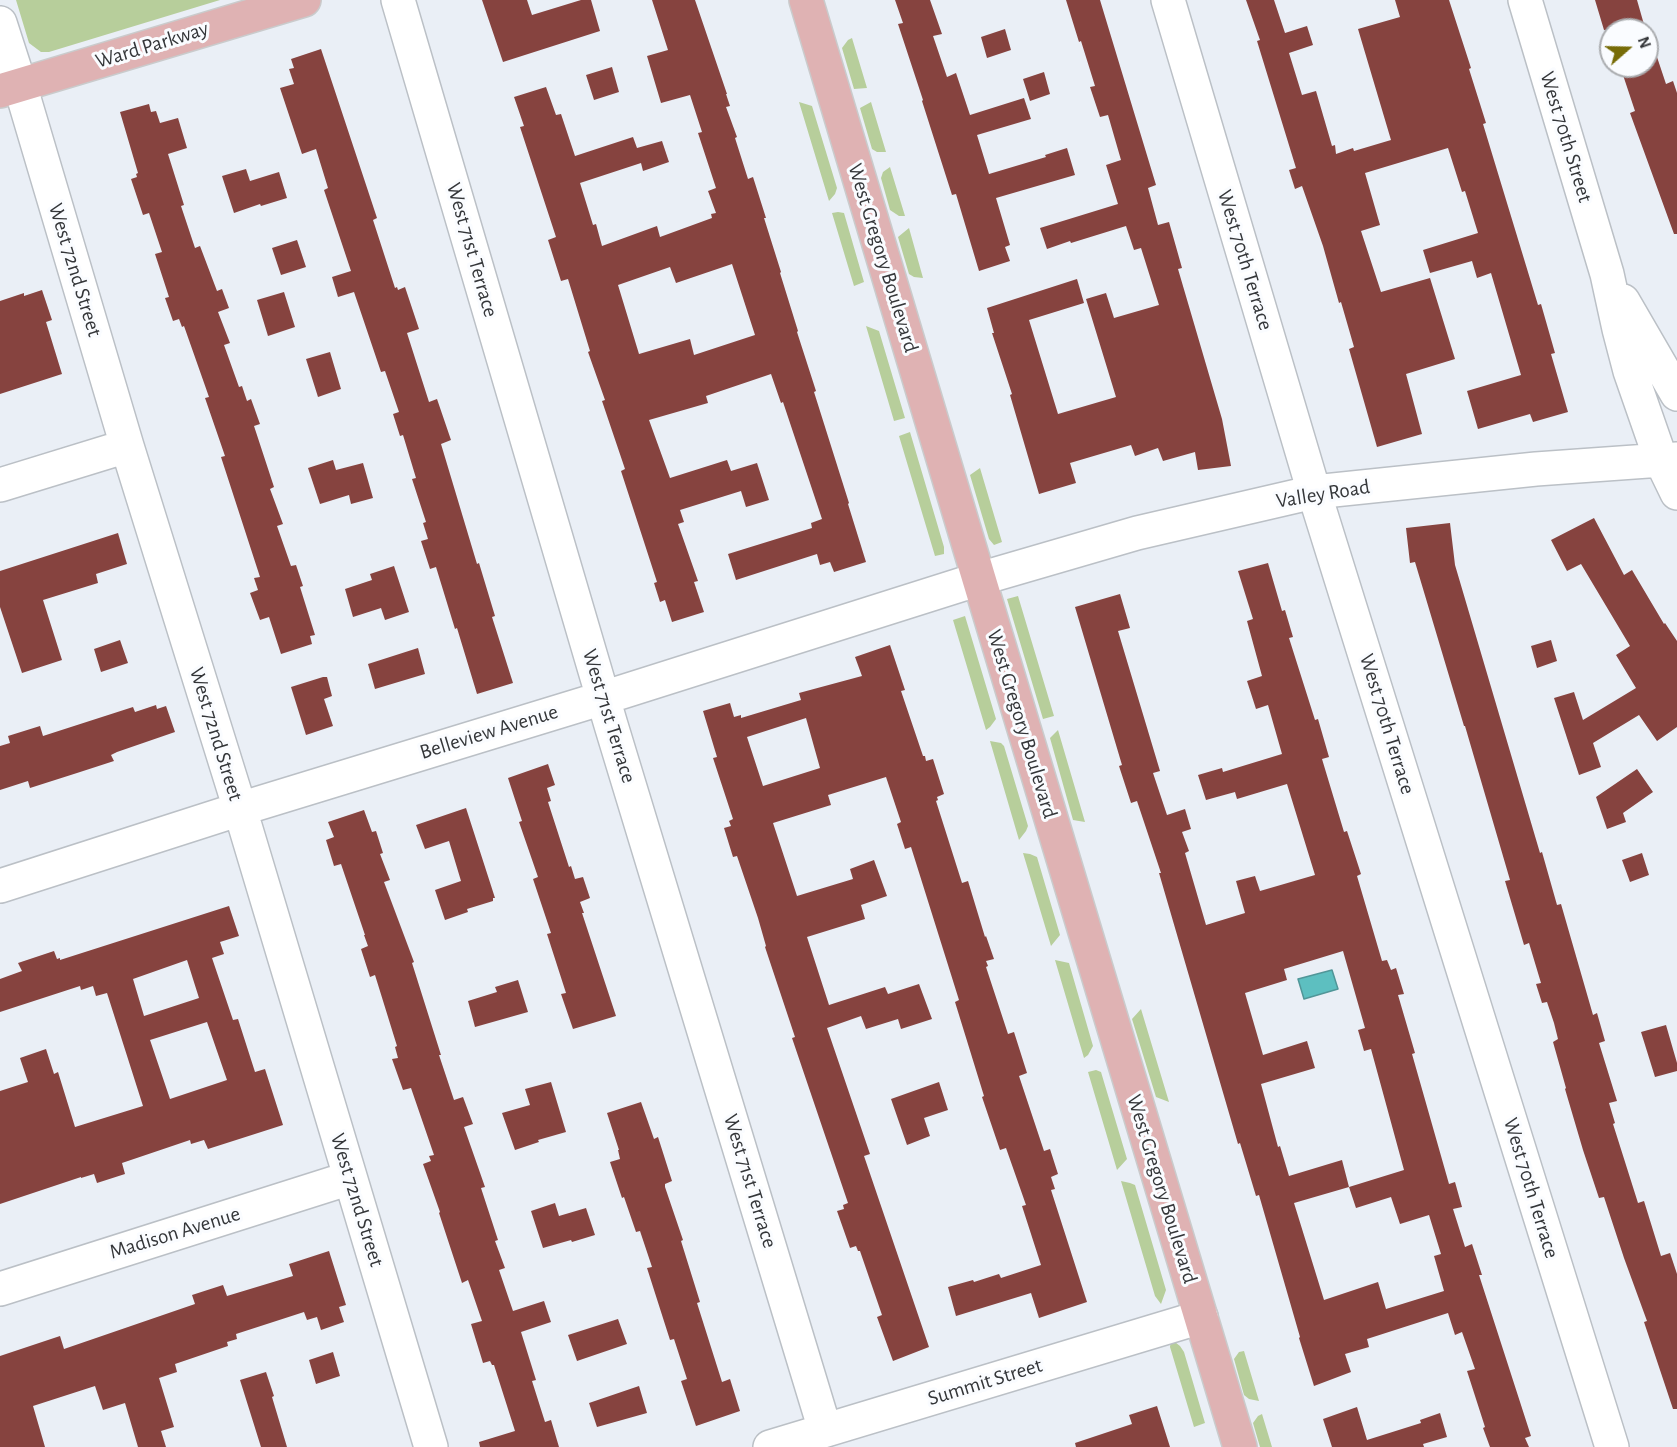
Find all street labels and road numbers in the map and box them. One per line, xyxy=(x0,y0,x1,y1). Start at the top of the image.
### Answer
street label: Ward Parkway xyxy=(93,16,211,74)
street label: West 70th Street xyxy=(1534,68,1598,206)
street label: West Gregory Boulevard xyxy=(842,160,924,356)
street label: West 71st Terrace xyxy=(441,180,503,320)
street label: West 70th Terrace xyxy=(1212,187,1278,333)
street label: West 72nd Street xyxy=(43,200,107,340)
street label: Valley Road xyxy=(1274,474,1372,514)
street label: West Gregory Boulevard xyxy=(981,626,1063,822)
street label: West 71st Terrace xyxy=(577,646,641,786)
street label: West 70th Terrace xyxy=(1354,651,1420,797)
street label: West 72nd Street xyxy=(184,664,248,804)
street label: Belleview Avenue xyxy=(417,699,561,765)
street label: West Gregory Boulevard xyxy=(1121,1091,1203,1287)
street label: West 71st Terrace xyxy=(718,1111,782,1251)
street label: West 70th Terrace xyxy=(1498,1115,1564,1261)
street label: West 72nd Street xyxy=(325,1130,389,1270)
street label: Madison Avenue xyxy=(107,1201,243,1265)
street label: Summit Street xyxy=(925,1353,1045,1411)

